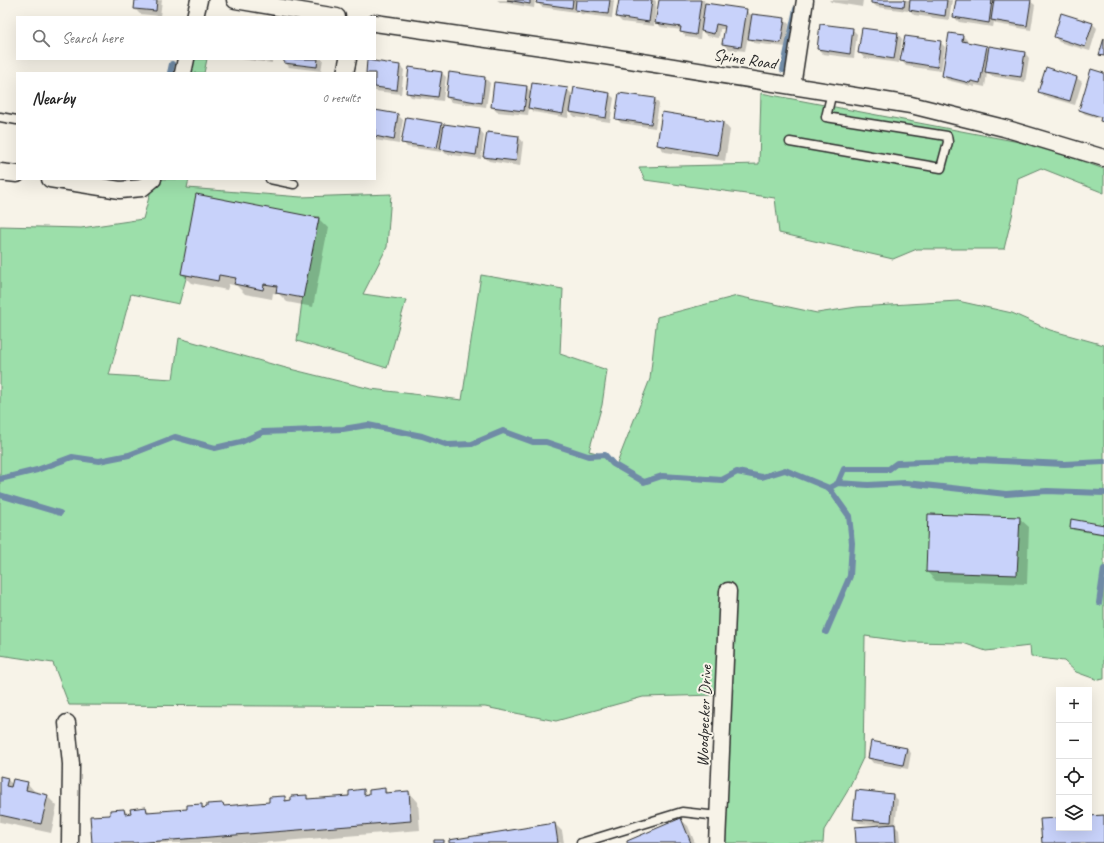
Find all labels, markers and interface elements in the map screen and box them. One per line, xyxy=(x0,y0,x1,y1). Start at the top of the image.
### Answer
search box xyxy=(16,16,376,60)
icon: search xyxy=(30,27,52,49)
text: Search here xyxy=(62,29,123,48)
street label: Spine Road xyxy=(712,44,780,75)
text: Nearby xyxy=(32,88,75,109)
text: 0 results xyxy=(322,90,360,106)
street label: Woodpecker Drive xyxy=(692,663,716,767)
map controls xyxy=(1056,687,1092,831)
button: + xyxy=(1056,687,1092,723)
button: − xyxy=(1056,723,1092,759)
button: locate xyxy=(1056,759,1092,795)
button: layers xyxy=(1056,795,1092,831)

